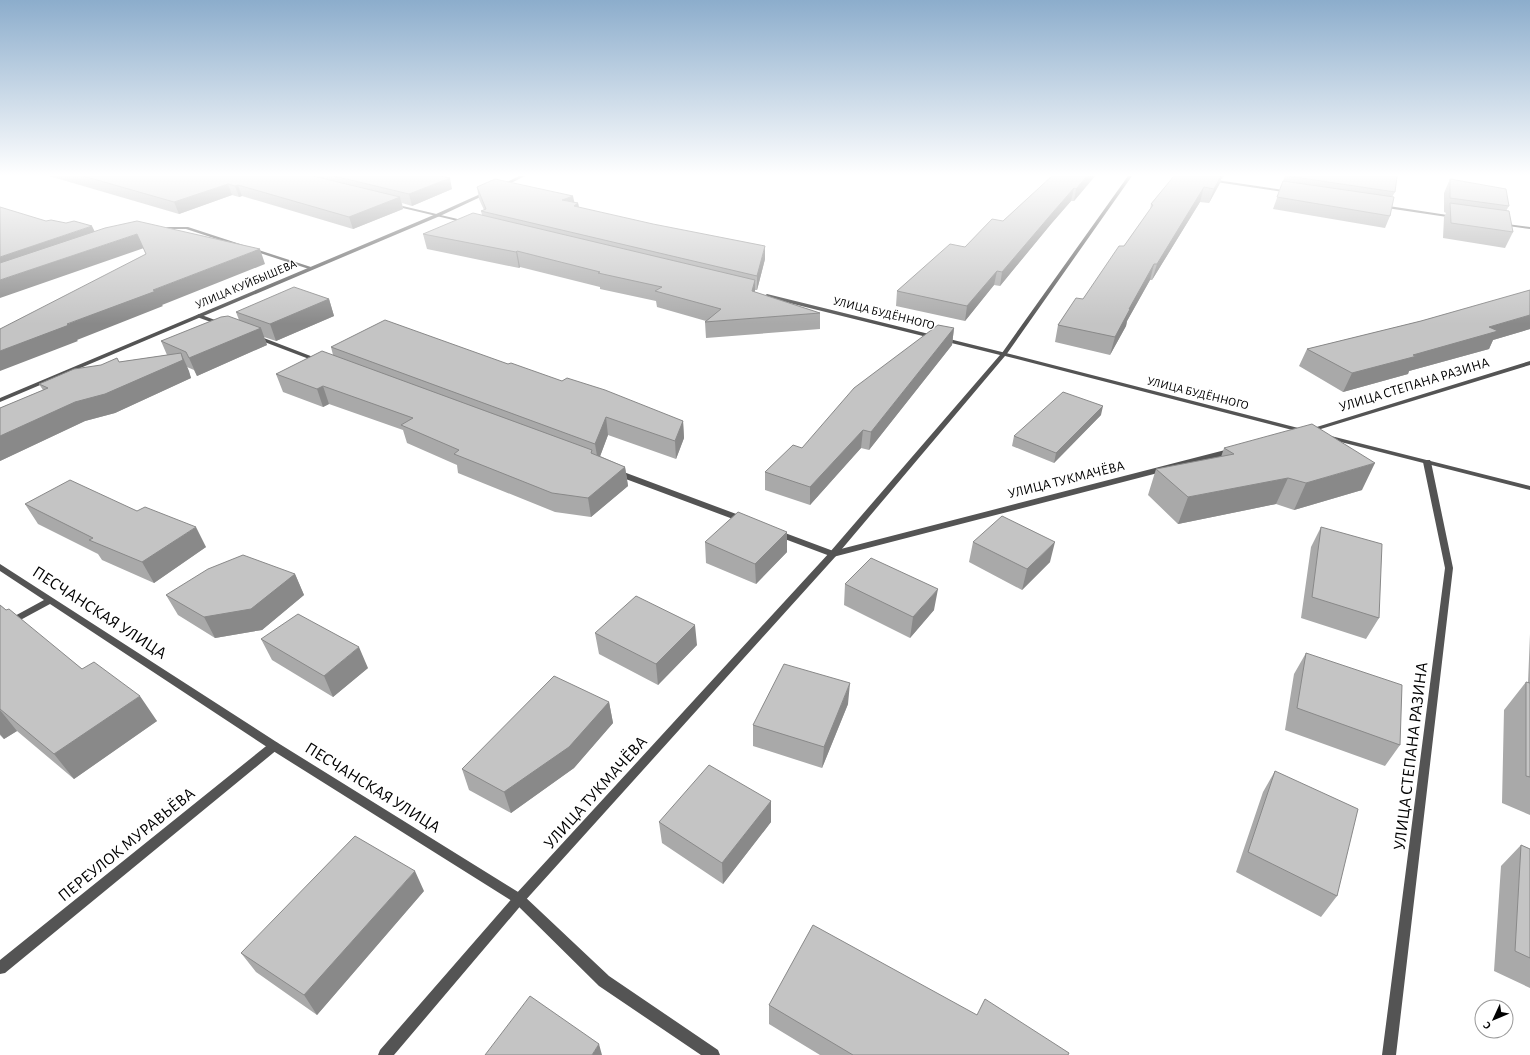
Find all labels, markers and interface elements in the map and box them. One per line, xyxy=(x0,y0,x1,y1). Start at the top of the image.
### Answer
street label: УЛИЦА КУЙБЫШЕВА xyxy=(193,256,298,311)
street label: УЛИЦА БУДЁННОГО xyxy=(832,294,936,331)
street label: УЛИЦА СТЕПАНА РАЗИНА xyxy=(1338,355,1491,414)
street label: УЛИЦА БУДЁННОГО xyxy=(1146,374,1250,411)
street label: УЛИЦА ТУКМАЧЁВА xyxy=(1006,457,1126,501)
street label: ПЕСЧАНСКАЯ УЛИЦА xyxy=(30,563,170,662)
street label: УЛИЦА СТЕПАНА РАЗИНА xyxy=(1391,661,1430,851)
street label: УЛИЦА ТУКМАЧЁВА xyxy=(540,732,650,852)
street label: ПЕСЧАНСКАЯ УЛИЦА xyxy=(302,739,443,836)
street label: ПЕРЕУЛОК МУРАВЬЁВА xyxy=(54,783,198,905)
north arrow xyxy=(1474,999,1514,1039)
text: С xyxy=(1481,1020,1493,1032)

